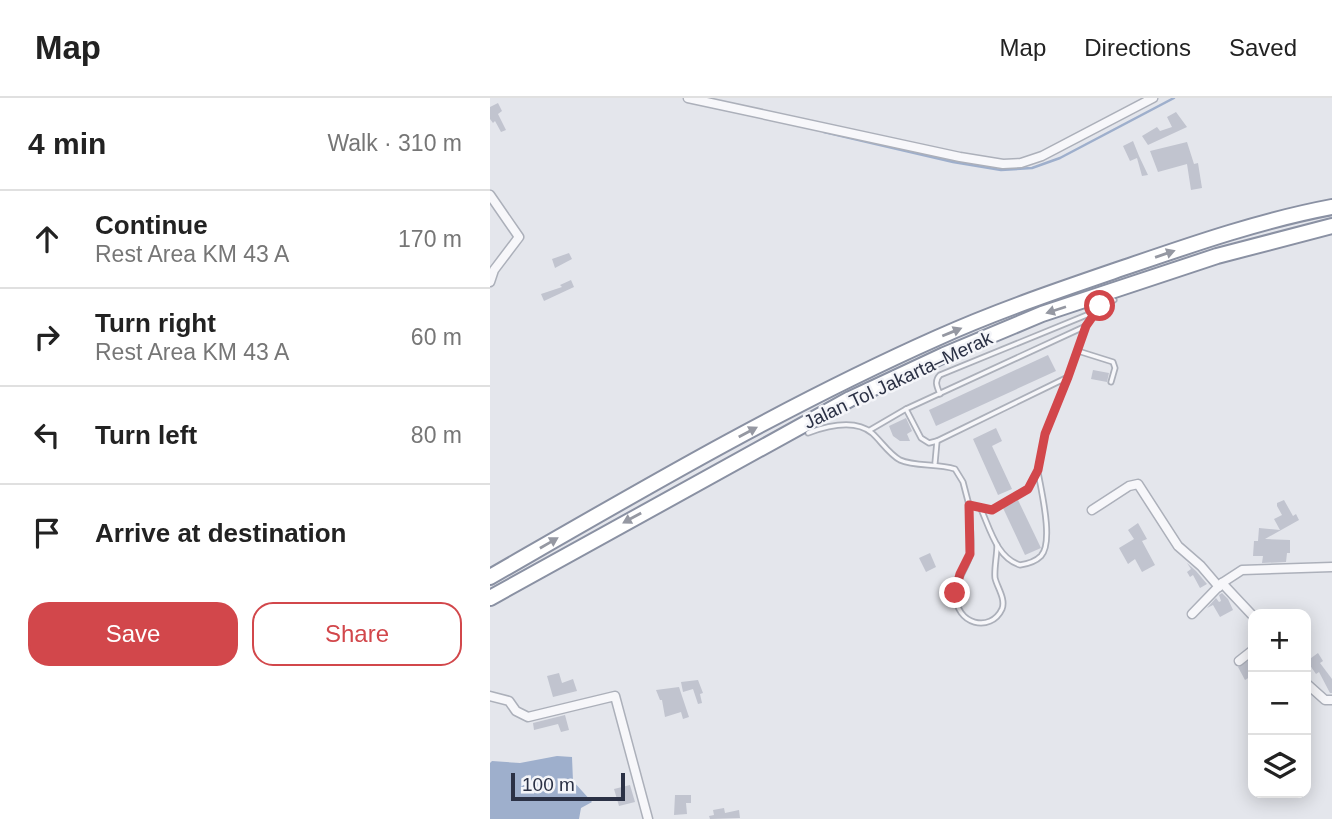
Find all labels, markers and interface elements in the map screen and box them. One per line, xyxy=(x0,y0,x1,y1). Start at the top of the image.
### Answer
text: Map xyxy=(35,29,101,66)
text: Map xyxy=(1000,34,1046,61)
text: Directions xyxy=(1084,34,1191,61)
text: Saved xyxy=(1229,34,1297,61)
text: 4 min xyxy=(28,127,106,160)
text: Walk · 310 m xyxy=(327,130,462,156)
text: Continue xyxy=(95,210,208,240)
icon: ahead xyxy=(28,220,66,258)
text: 170 m xyxy=(398,226,462,252)
text: Rest Area KM 43 A xyxy=(95,241,289,267)
one-way arrow xyxy=(1155,248,1176,259)
route start xyxy=(1084,290,1115,321)
one-way arrow xyxy=(1045,305,1066,315)
text: Turn right xyxy=(95,308,216,338)
icon: right xyxy=(28,318,66,356)
text: 60 m xyxy=(411,324,462,350)
one-way arrow xyxy=(941,326,962,337)
street label: Jalan Tol Jakarta–Merak xyxy=(800,327,996,433)
text: Rest Area KM 43 A xyxy=(95,339,289,365)
icon: left xyxy=(28,416,66,454)
text: Turn left xyxy=(95,420,197,450)
text: 80 m xyxy=(411,422,462,448)
one-way arrow xyxy=(738,426,757,438)
one-way arrow xyxy=(623,512,642,524)
icon: arrive xyxy=(28,514,66,552)
text: Arrive at destination xyxy=(95,518,346,548)
one-way arrow xyxy=(539,537,559,549)
route end xyxy=(939,577,970,608)
button: Save xyxy=(28,602,238,666)
button: Share xyxy=(252,602,462,666)
map controls xyxy=(1248,609,1311,798)
button: + xyxy=(1248,609,1311,672)
button: − xyxy=(1248,672,1311,735)
button: layers xyxy=(1248,735,1311,798)
scale bar xyxy=(511,770,625,802)
text: 100 m xyxy=(522,774,575,795)

